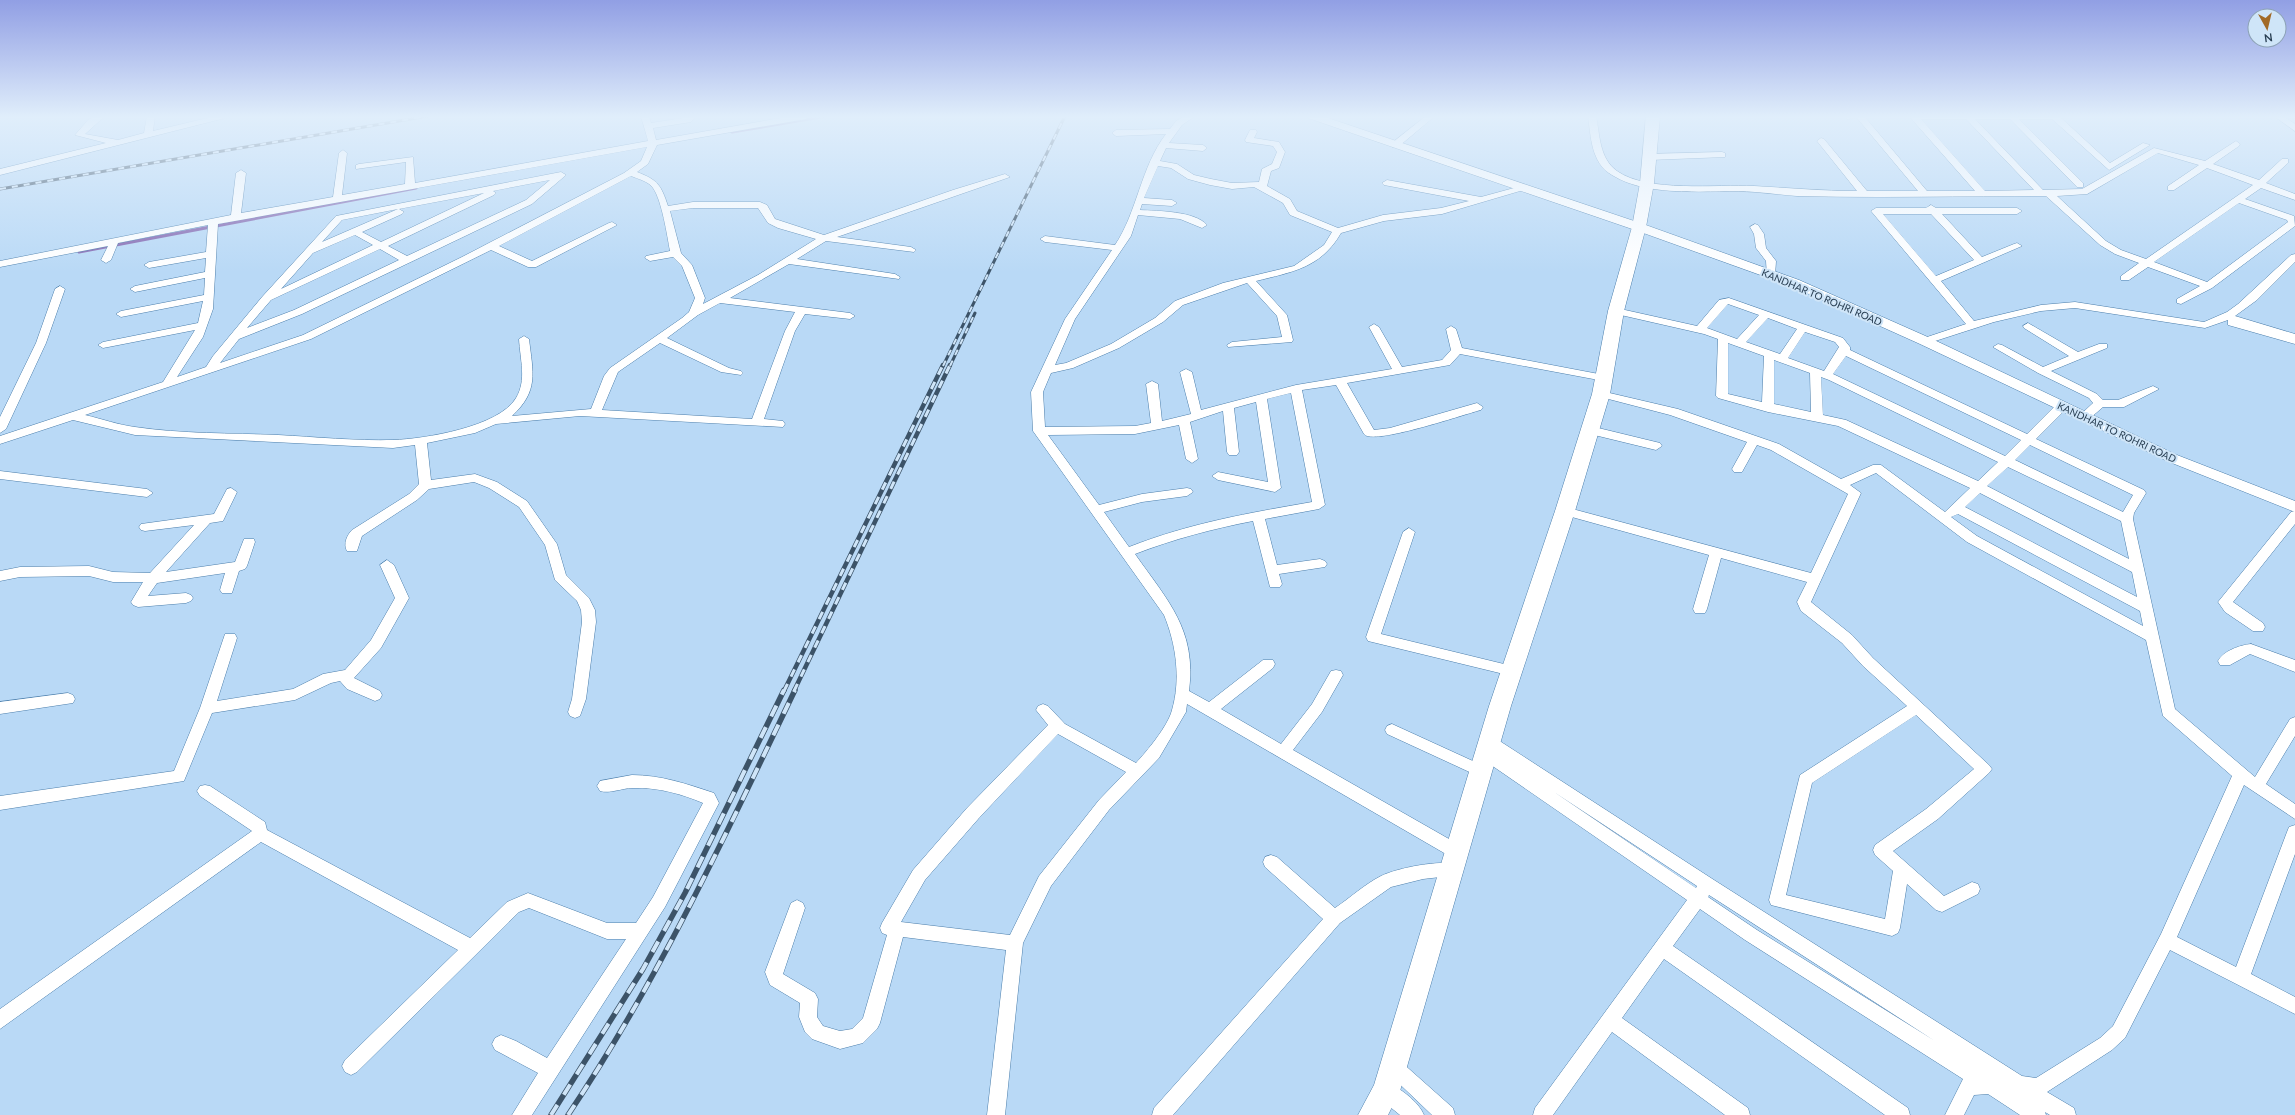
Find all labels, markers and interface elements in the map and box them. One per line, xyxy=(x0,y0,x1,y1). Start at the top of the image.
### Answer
north arrow xyxy=(2247,8,2287,48)
text: N xyxy=(2263,31,2274,45)
street label: KANDHAR TO ROHRI ROAD xyxy=(1760,266,1884,328)
street label: KANDHAR TO ROHRI ROAD xyxy=(2056,399,2179,465)

